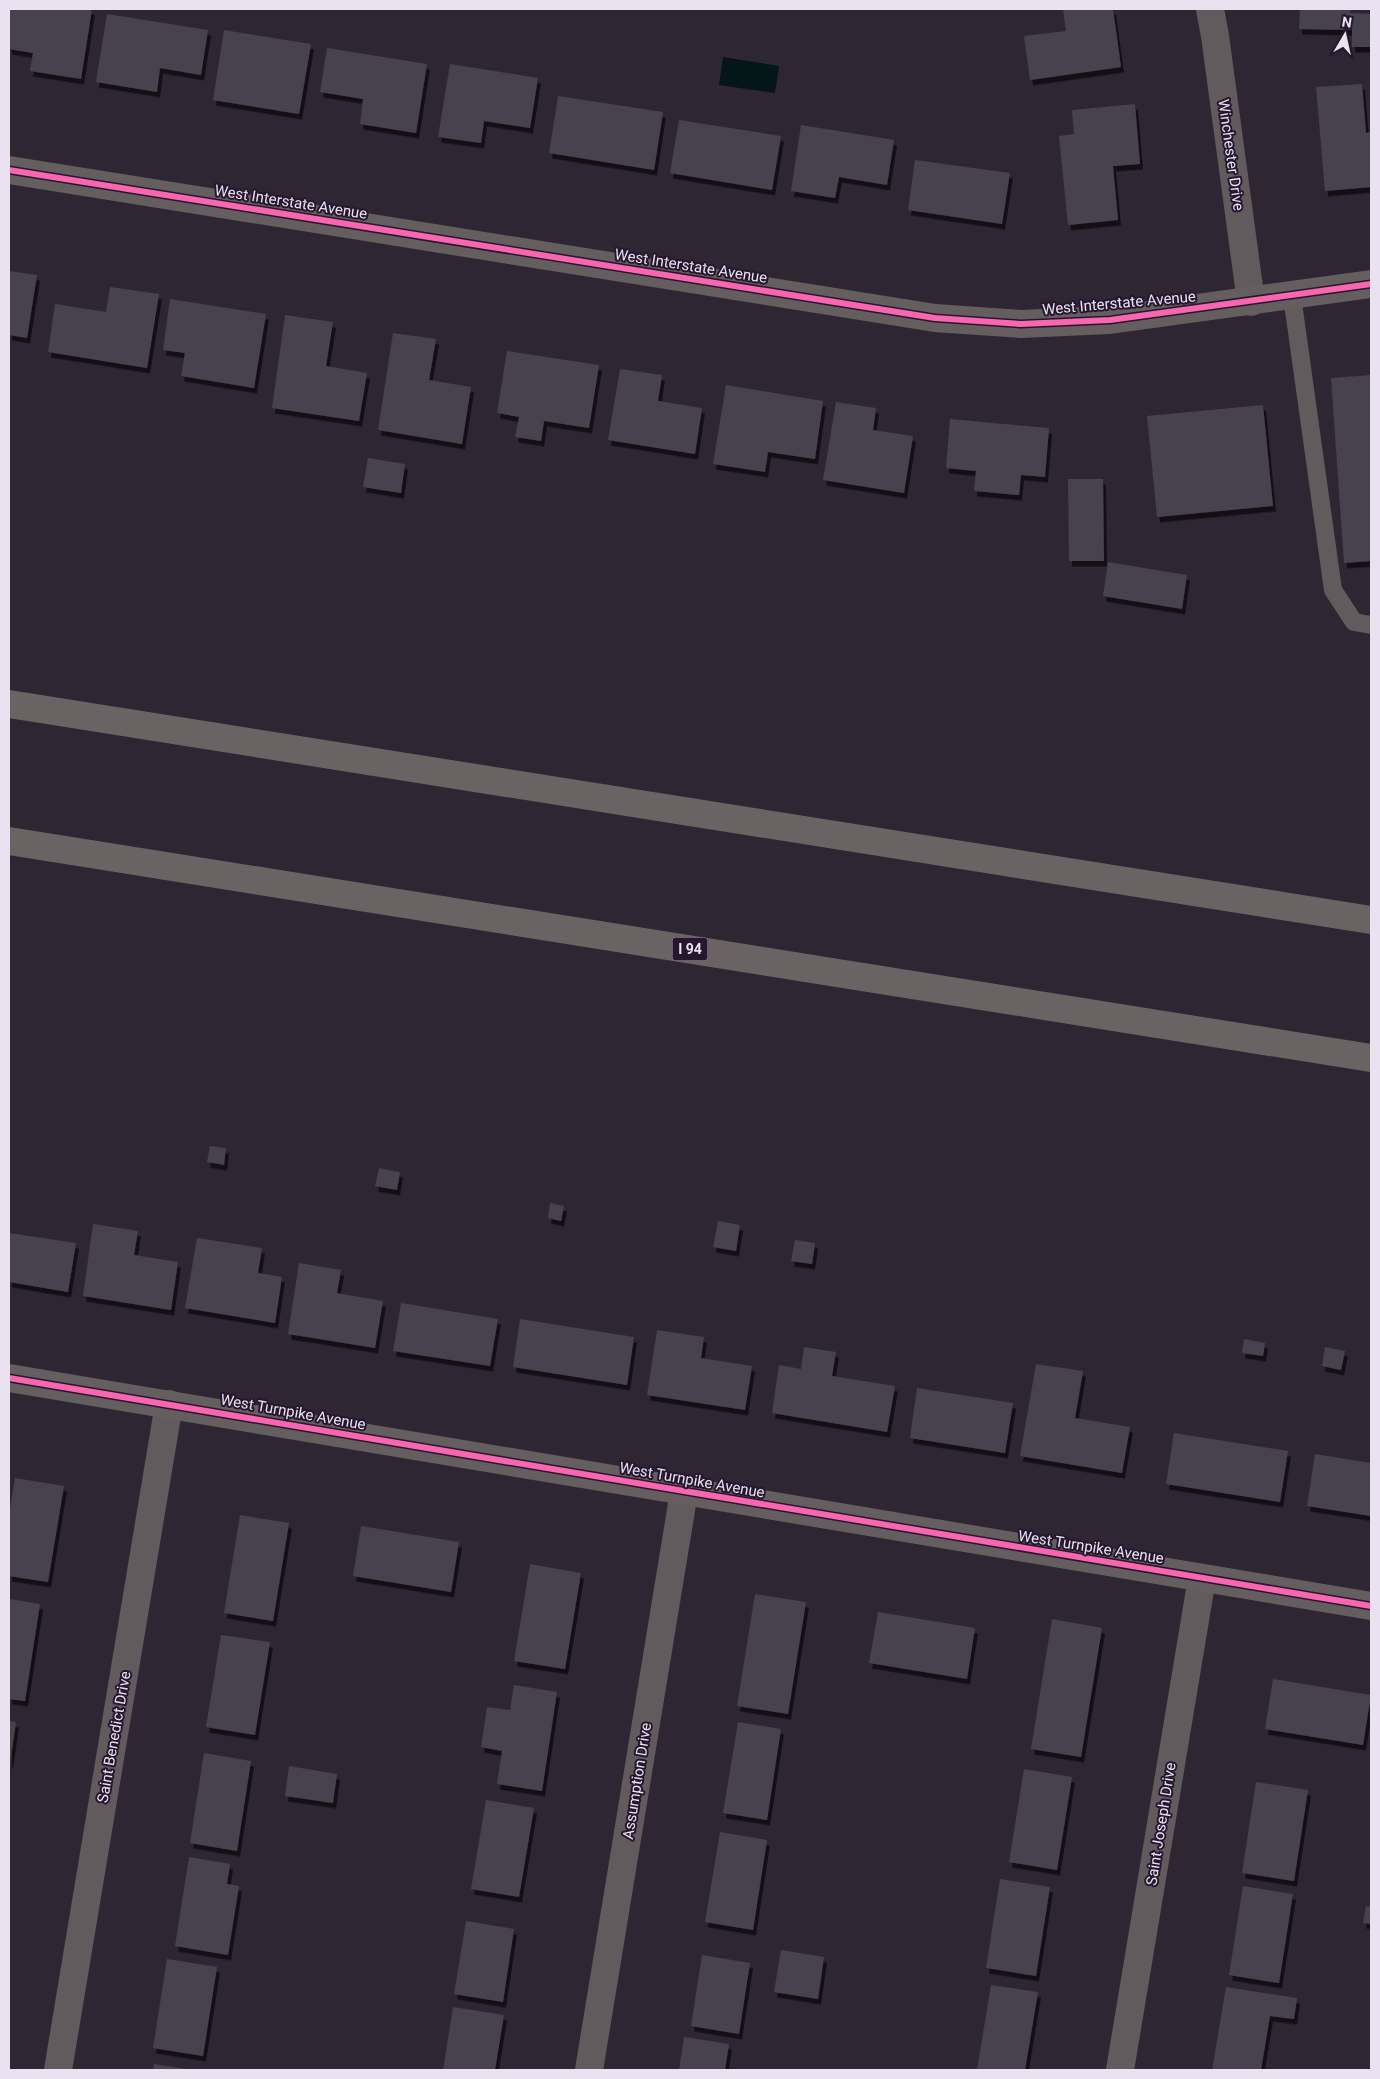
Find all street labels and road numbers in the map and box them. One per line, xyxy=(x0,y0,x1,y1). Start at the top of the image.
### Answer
street label: Winchester Drive xyxy=(1214,98,1248,212)
street label: West Interstate Avenue xyxy=(213,181,369,223)
street label: West Interstate Avenue xyxy=(613,245,769,287)
street label: West Interstate Avenue xyxy=(1041,287,1197,319)
road number: I 94 xyxy=(672,938,708,961)
street label: West Turnpike Avenue xyxy=(219,1390,367,1434)
street label: West Turnpike Avenue xyxy=(618,1458,766,1502)
street label: West Turnpike Avenue xyxy=(1017,1527,1165,1567)
street label: Saint Benedict Drive xyxy=(94,1670,134,1804)
street label: Assumption Drive xyxy=(619,1721,655,1841)
street label: Saint Joseph Drive xyxy=(1142,1761,1180,1887)

